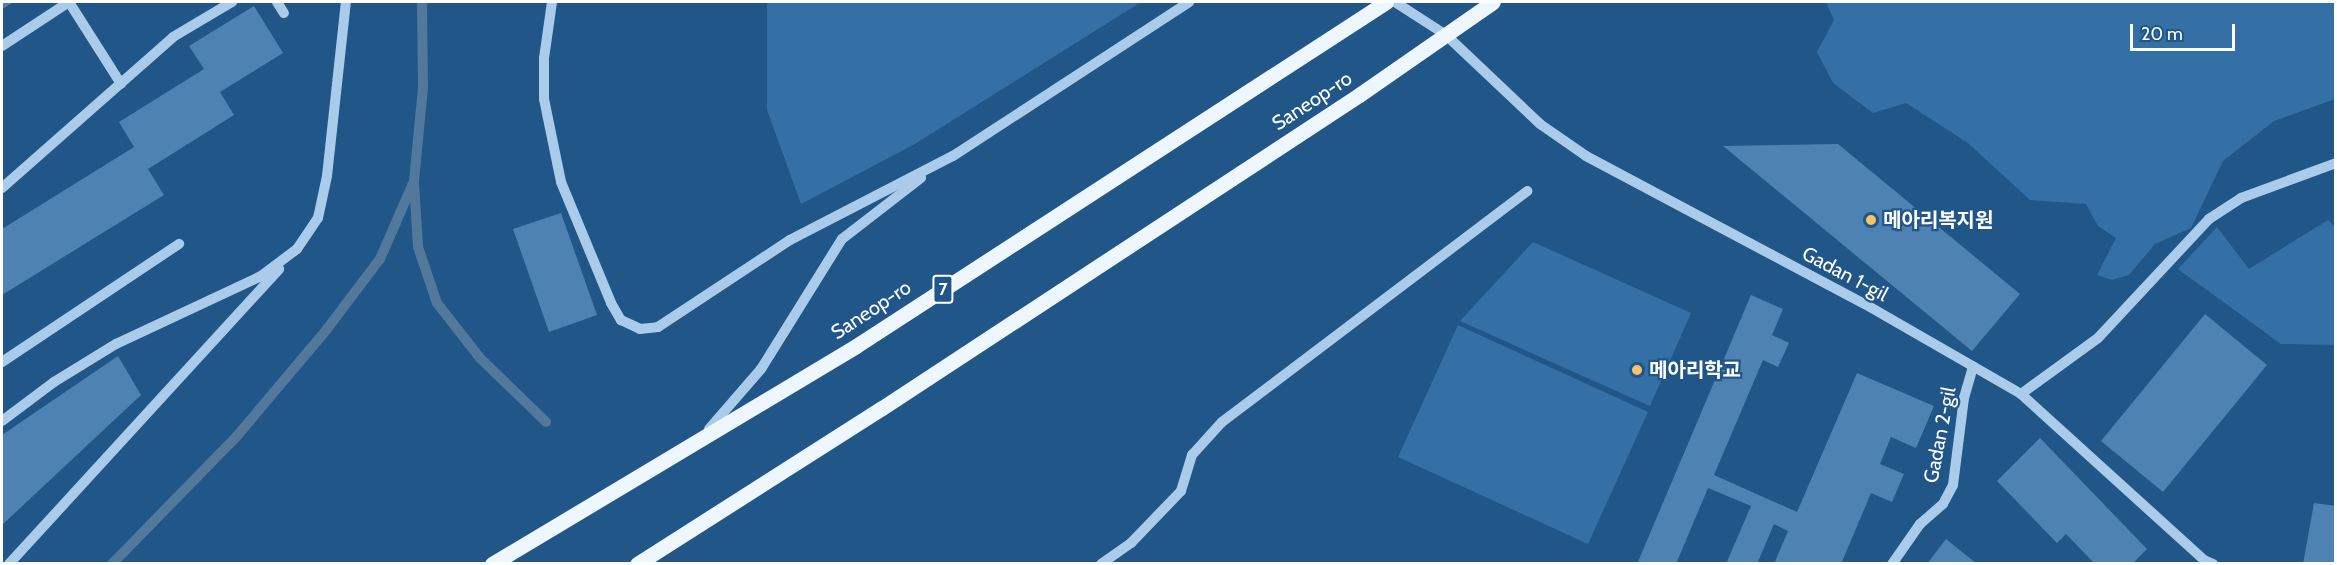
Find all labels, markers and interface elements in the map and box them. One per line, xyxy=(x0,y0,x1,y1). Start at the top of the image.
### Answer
scale bar xyxy=(2133,12,2238,50)
text: 20 m xyxy=(2141,23,2183,45)
street label: Saneop-ro xyxy=(1268,66,1356,136)
place label: 메아리복지원 xyxy=(1883,208,1993,232)
marker: 메아리복지원 xyxy=(1864,213,1878,227)
street label: Gadan 1-gil xyxy=(1798,241,1892,307)
road number: 7 xyxy=(931,274,955,304)
street label: Saneop-ro xyxy=(827,275,915,345)
place label: 메아리학교 xyxy=(1649,358,1741,382)
marker: 메아리학교 xyxy=(1630,363,1644,377)
street label: Gadan 2-gil xyxy=(1919,385,1961,485)

